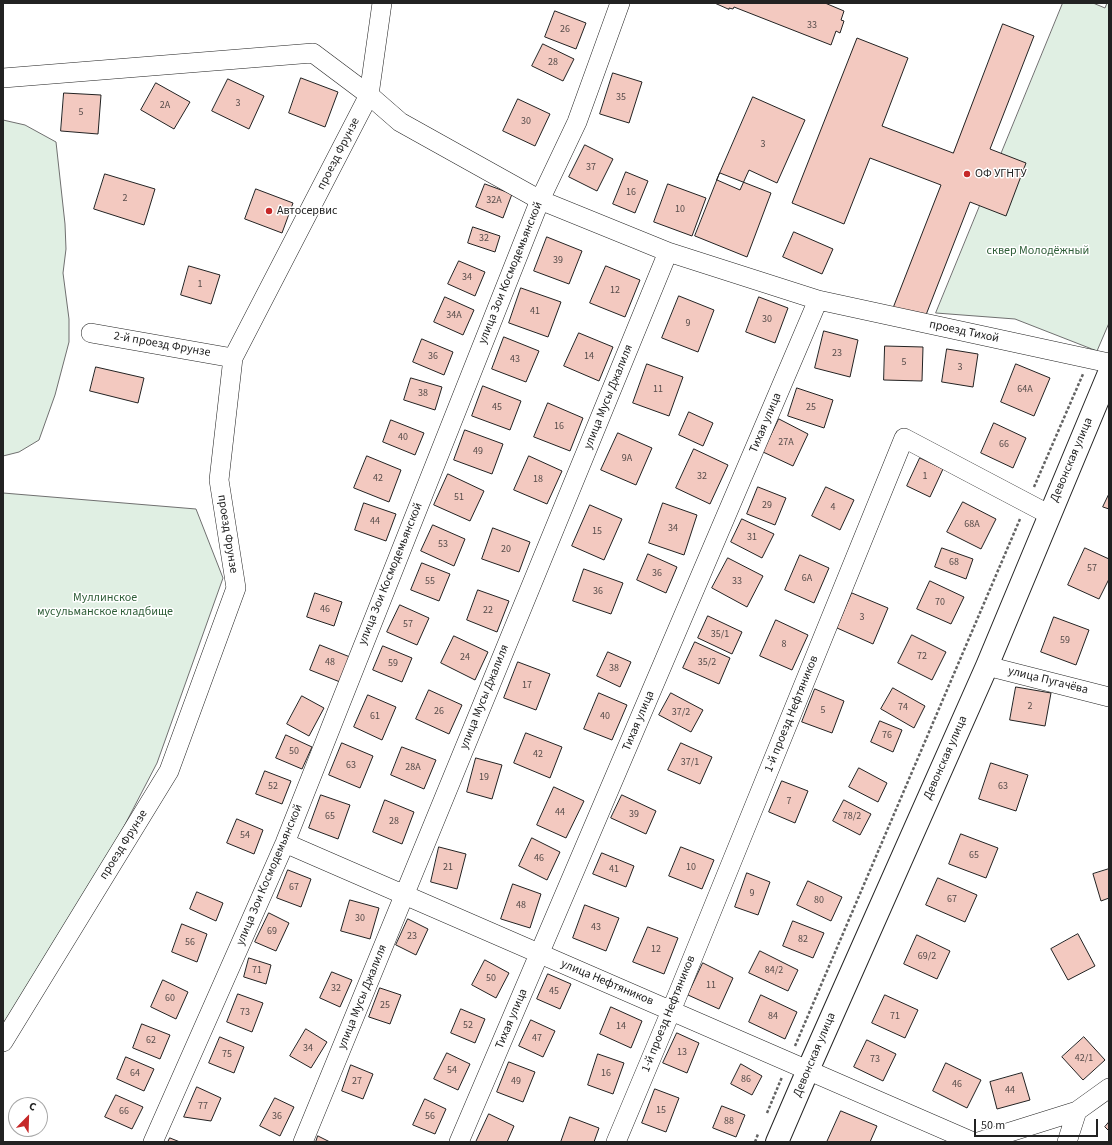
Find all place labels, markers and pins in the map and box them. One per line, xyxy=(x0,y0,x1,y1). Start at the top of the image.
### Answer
place label: ОФ УГНТУ xyxy=(975,167,1027,181)
marker: ОФ УГНТУ xyxy=(962,169,972,179)
place label: Автосервис xyxy=(277,204,337,218)
marker: Автосервис xyxy=(264,206,274,216)

